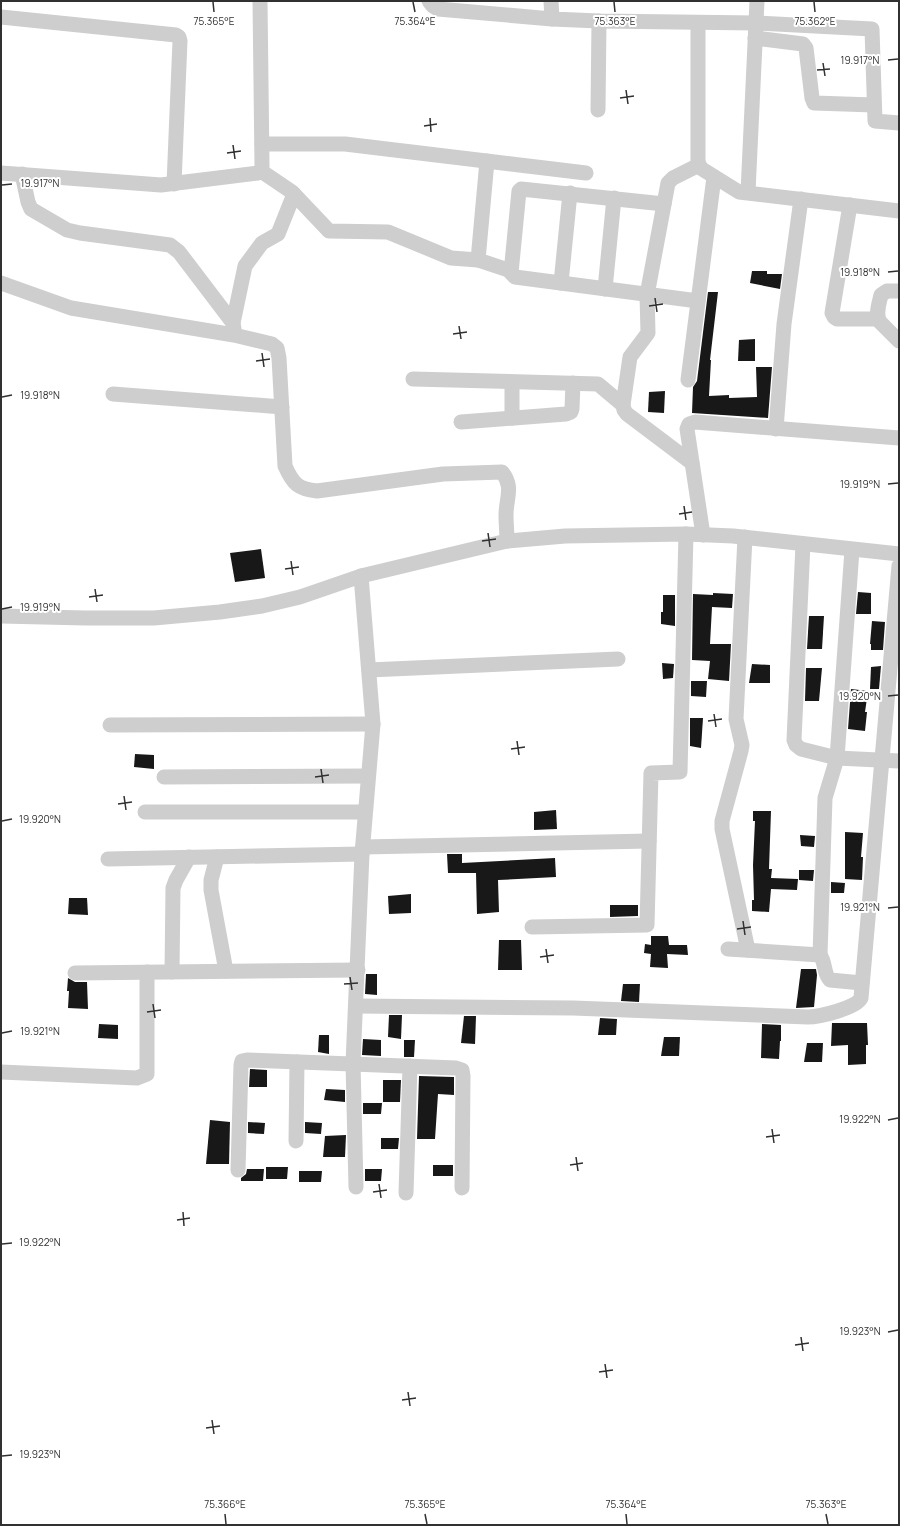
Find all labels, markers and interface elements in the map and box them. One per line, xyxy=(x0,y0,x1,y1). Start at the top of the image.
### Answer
text: 75.365°E xyxy=(193,14,235,28)
text: 75.364°E xyxy=(394,14,436,28)
text: 75.363°E xyxy=(595,14,636,28)
text: 75.362°E xyxy=(795,14,836,28)
text: 19.917°N xyxy=(841,53,880,67)
text: 19.917°N xyxy=(21,176,60,190)
text: 19.918°N xyxy=(840,265,880,279)
text: 19.918°N xyxy=(20,388,60,402)
text: 19.919°N xyxy=(840,477,880,491)
text: 19.919°N xyxy=(20,600,60,614)
text: 19.920°N xyxy=(839,689,881,703)
text: 19.920°N xyxy=(19,812,61,826)
text: 19.921°N xyxy=(840,900,880,914)
text: 19.921°N xyxy=(20,1024,60,1038)
text: 19.922°N xyxy=(839,1112,881,1126)
text: 19.922°N xyxy=(19,1235,61,1249)
text: 19.923°N xyxy=(839,1324,881,1338)
text: 19.923°N xyxy=(19,1447,61,1461)
text: 75.366°E xyxy=(204,1497,246,1511)
text: 75.365°E xyxy=(404,1497,446,1511)
text: 75.364°E xyxy=(605,1497,647,1511)
text: 75.363°E xyxy=(806,1497,847,1511)

